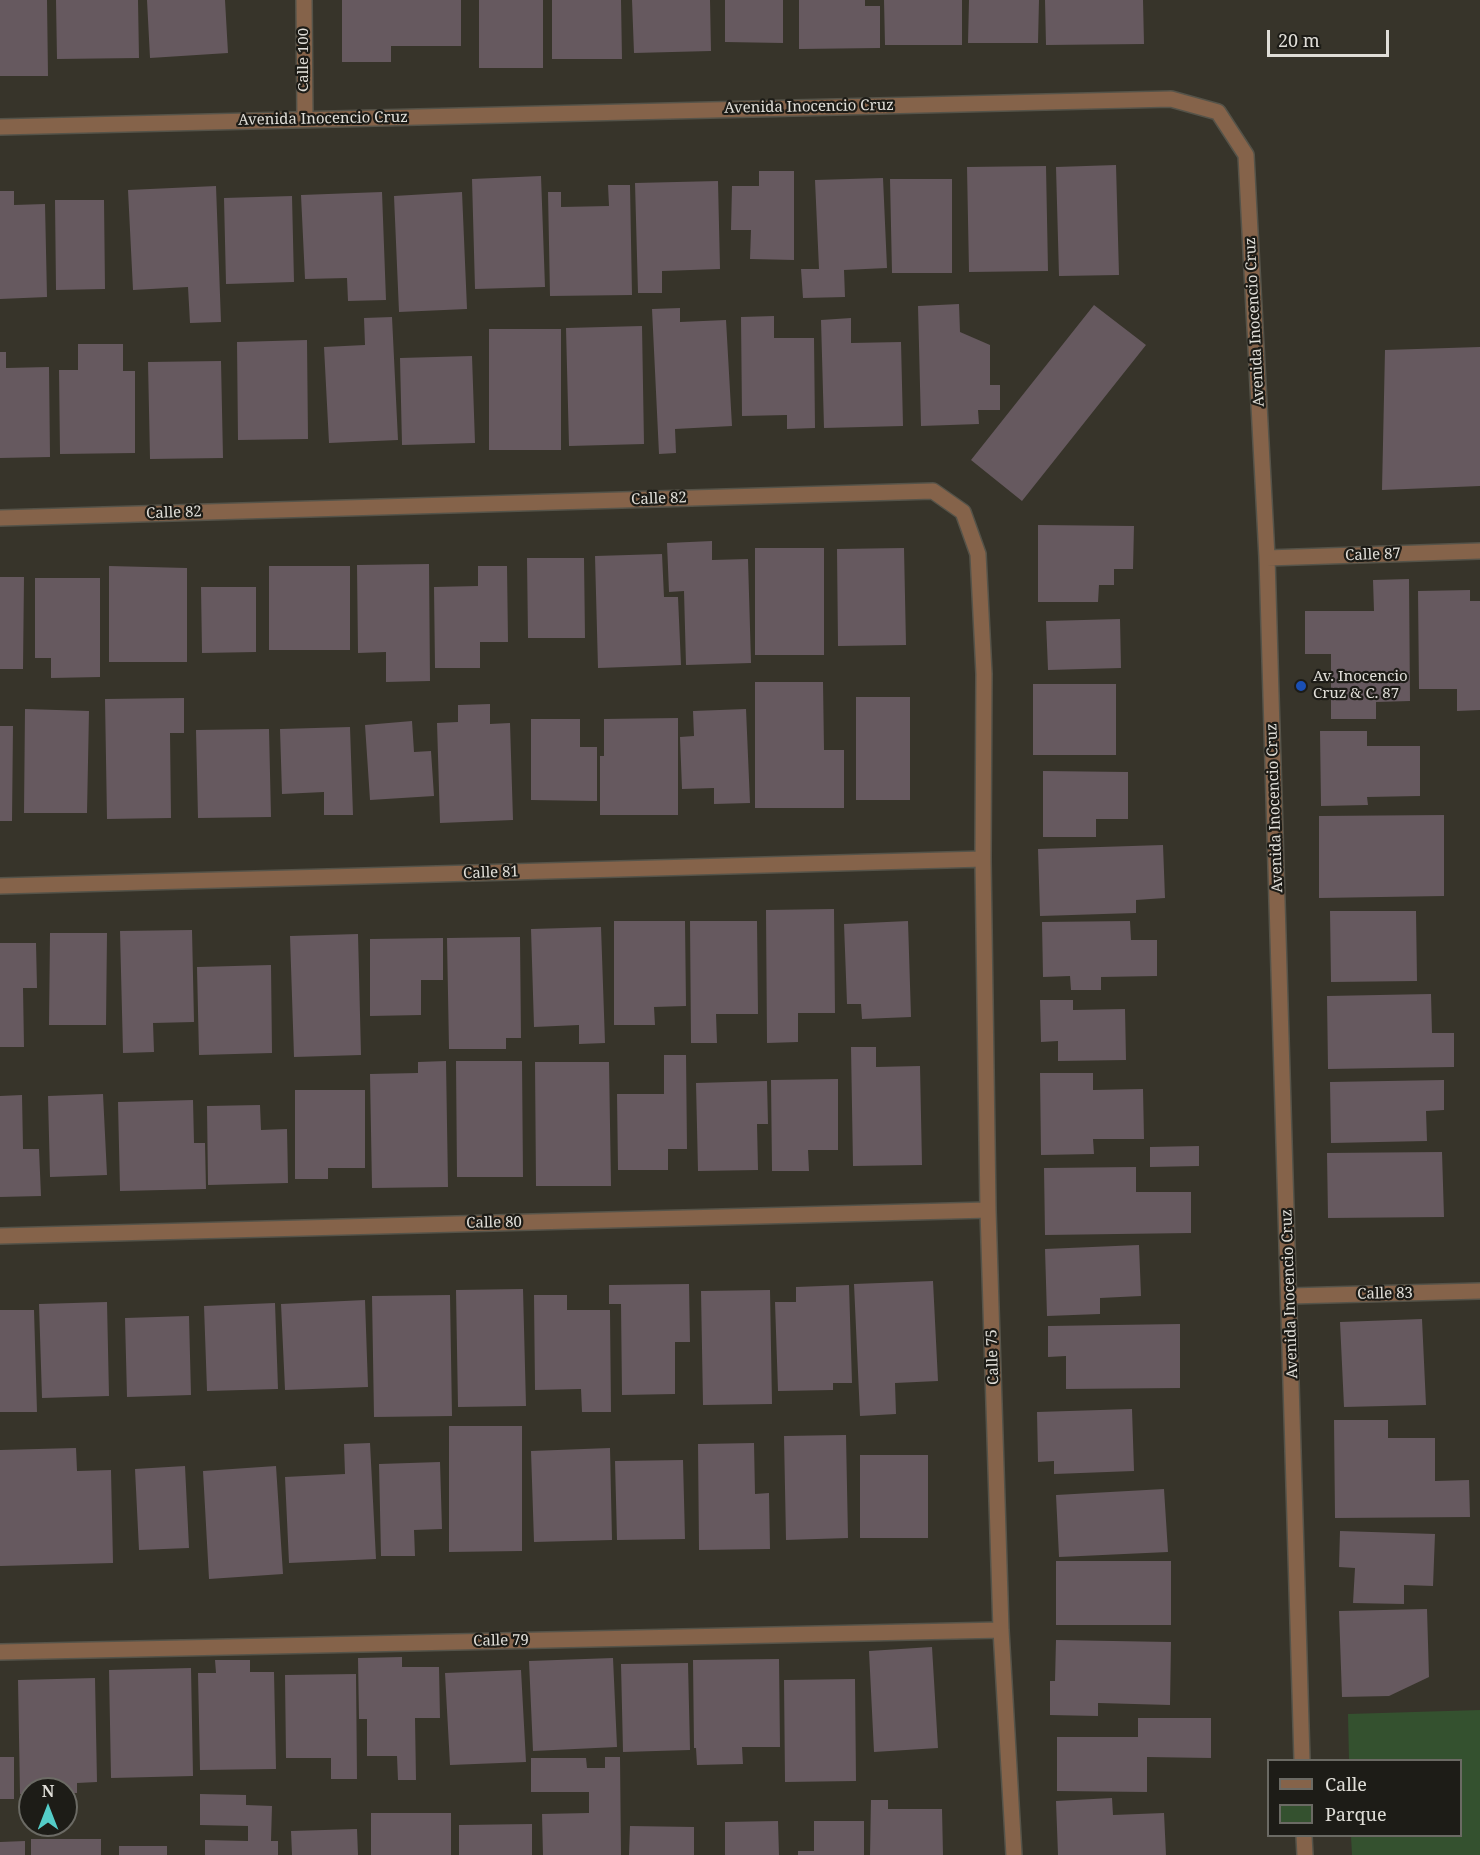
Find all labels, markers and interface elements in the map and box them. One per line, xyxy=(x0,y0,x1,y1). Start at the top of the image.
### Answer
scale bar xyxy=(1270,18,1392,56)
street label: Calle 100 xyxy=(295,28,313,92)
text: 20 m xyxy=(1278,28,1320,52)
street label: Avenida Inocencio Cruz xyxy=(724,97,894,117)
street label: Avenida Inocencio Cruz xyxy=(238,109,408,129)
street label: Avenida Inocencio Cruz xyxy=(1242,237,1268,407)
street label: Calle 82 xyxy=(631,489,687,509)
street label: Calle 82 xyxy=(146,503,202,523)
street label: Calle 87 xyxy=(1345,545,1401,565)
place label: Av. Inocencio Cruz & C. 87 xyxy=(1313,668,1408,703)
marker: Av. Inocencio Cruz & C. 87 xyxy=(1294,679,1308,693)
street label: Avenida Inocencio Cruz xyxy=(1263,723,1287,893)
street label: Calle 81 xyxy=(463,863,519,883)
street label: Avenida Inocencio Cruz xyxy=(1278,1209,1302,1379)
street label: Calle 80 xyxy=(466,1214,522,1232)
street label: Calle 83 xyxy=(1357,1285,1413,1303)
street label: Calle 75 xyxy=(983,1329,1003,1385)
street label: Calle 79 xyxy=(473,1632,529,1650)
legend xyxy=(1267,1759,1462,1837)
text: Calle xyxy=(1325,1772,1367,1796)
north arrow xyxy=(18,1777,78,1837)
text: N xyxy=(42,1780,54,1802)
text: Parque xyxy=(1325,1802,1387,1826)

